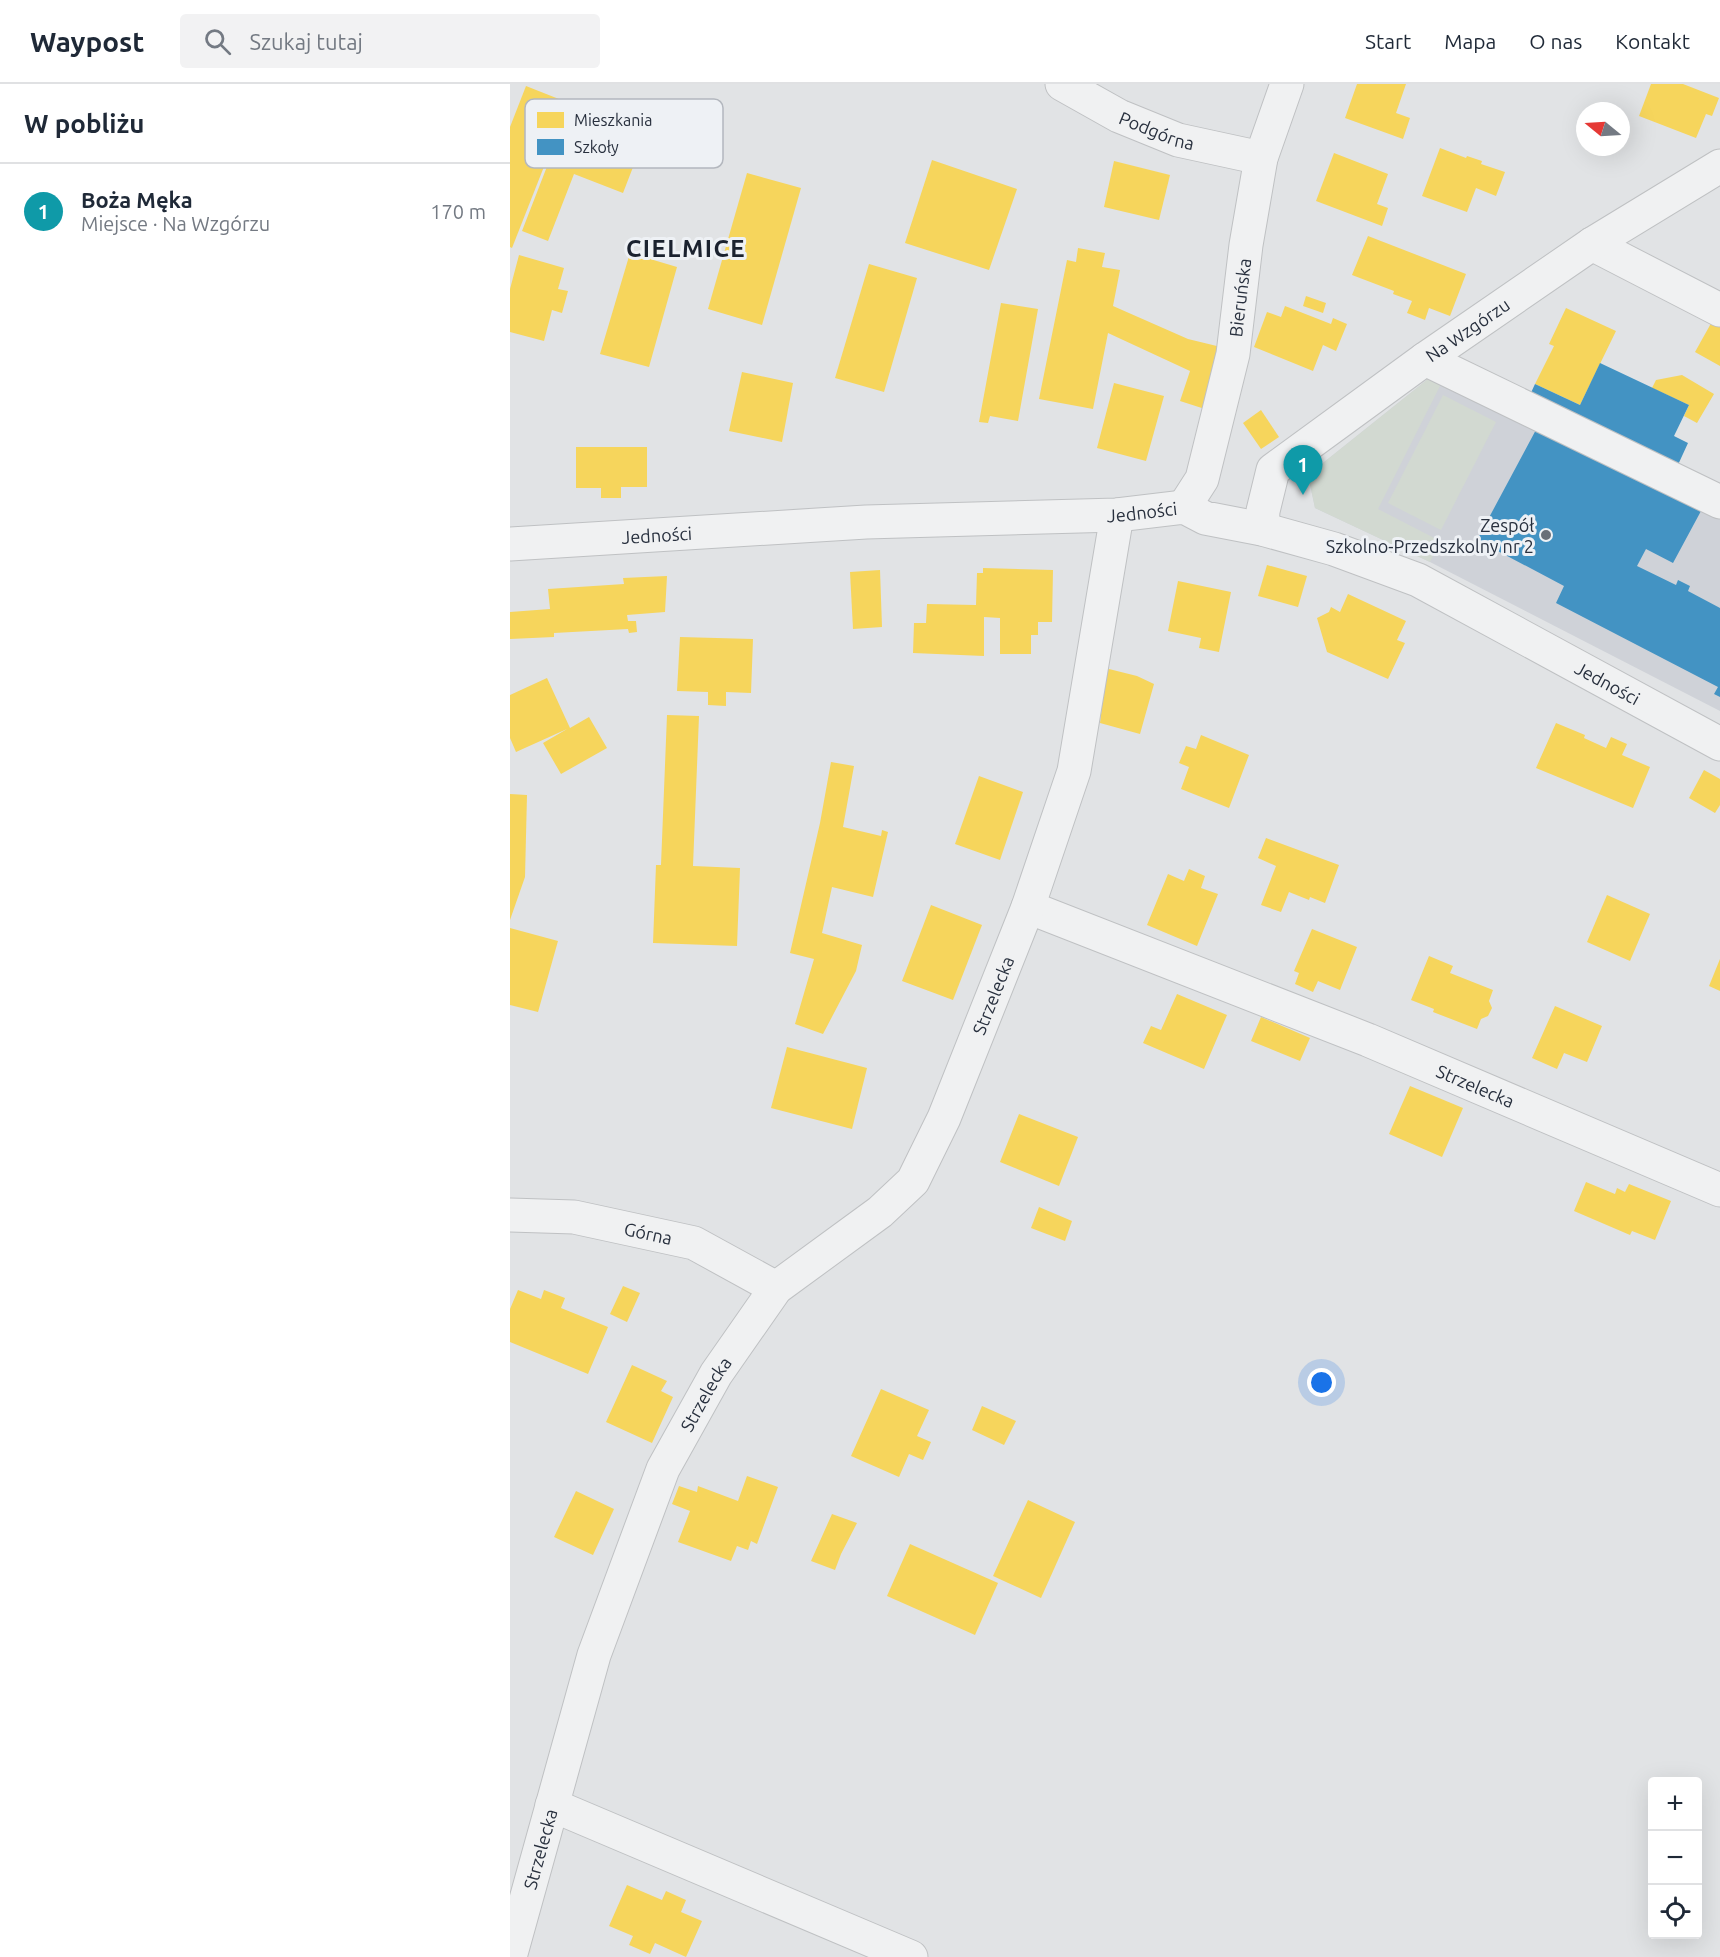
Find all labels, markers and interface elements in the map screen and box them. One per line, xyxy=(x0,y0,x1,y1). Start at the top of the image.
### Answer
search box xyxy=(180,14,600,68)
icon: search xyxy=(201,25,234,58)
text: Waypost xyxy=(30,26,144,57)
text: Szukaj tutaj xyxy=(249,29,363,54)
text: Start xyxy=(1365,29,1411,53)
text: Mapa xyxy=(1444,29,1496,53)
text: O nas xyxy=(1529,29,1582,53)
text: Kontakt xyxy=(1615,29,1690,53)
legend xyxy=(525,99,723,168)
north arrow xyxy=(1576,102,1630,156)
street label: Podgórna xyxy=(1116,107,1196,153)
text: W pobliżu xyxy=(24,109,145,138)
text: Mieszkania xyxy=(574,111,652,129)
text: Szkoły xyxy=(574,138,619,156)
text: Boża Męka xyxy=(81,187,193,212)
text: 1 xyxy=(38,200,49,223)
text: 170 m xyxy=(430,200,486,223)
text: Miejsce · Na Wzgórzu xyxy=(81,212,270,235)
district label: CIELMICE xyxy=(626,235,746,262)
street label: Bieruńska xyxy=(1225,257,1254,338)
street label: Na Wzgórzu xyxy=(1422,294,1513,366)
pin: 1 xyxy=(1284,446,1322,495)
street label: Jedności xyxy=(1107,498,1178,525)
place label: Zespół Szkolno-Przedszkolny nr 2 xyxy=(1326,515,1534,556)
street label: Jedności xyxy=(621,523,693,547)
marker: Zespół Szkolno-Przedszkolny nr 2 xyxy=(1539,528,1553,542)
street label: Jedności xyxy=(1572,657,1643,709)
street label: Strzelecka xyxy=(968,953,1018,1037)
street label: Strzelecka xyxy=(1434,1060,1518,1111)
street label: Górna xyxy=(622,1218,674,1248)
street label: Strzelecka xyxy=(676,1353,735,1435)
your location xyxy=(1307,1368,1336,1397)
map controls xyxy=(1648,1777,1702,1939)
button: + xyxy=(1648,1777,1702,1831)
street label: Strzelecka xyxy=(519,1807,561,1892)
button: − xyxy=(1648,1831,1702,1885)
button: locate xyxy=(1648,1885,1702,1939)

